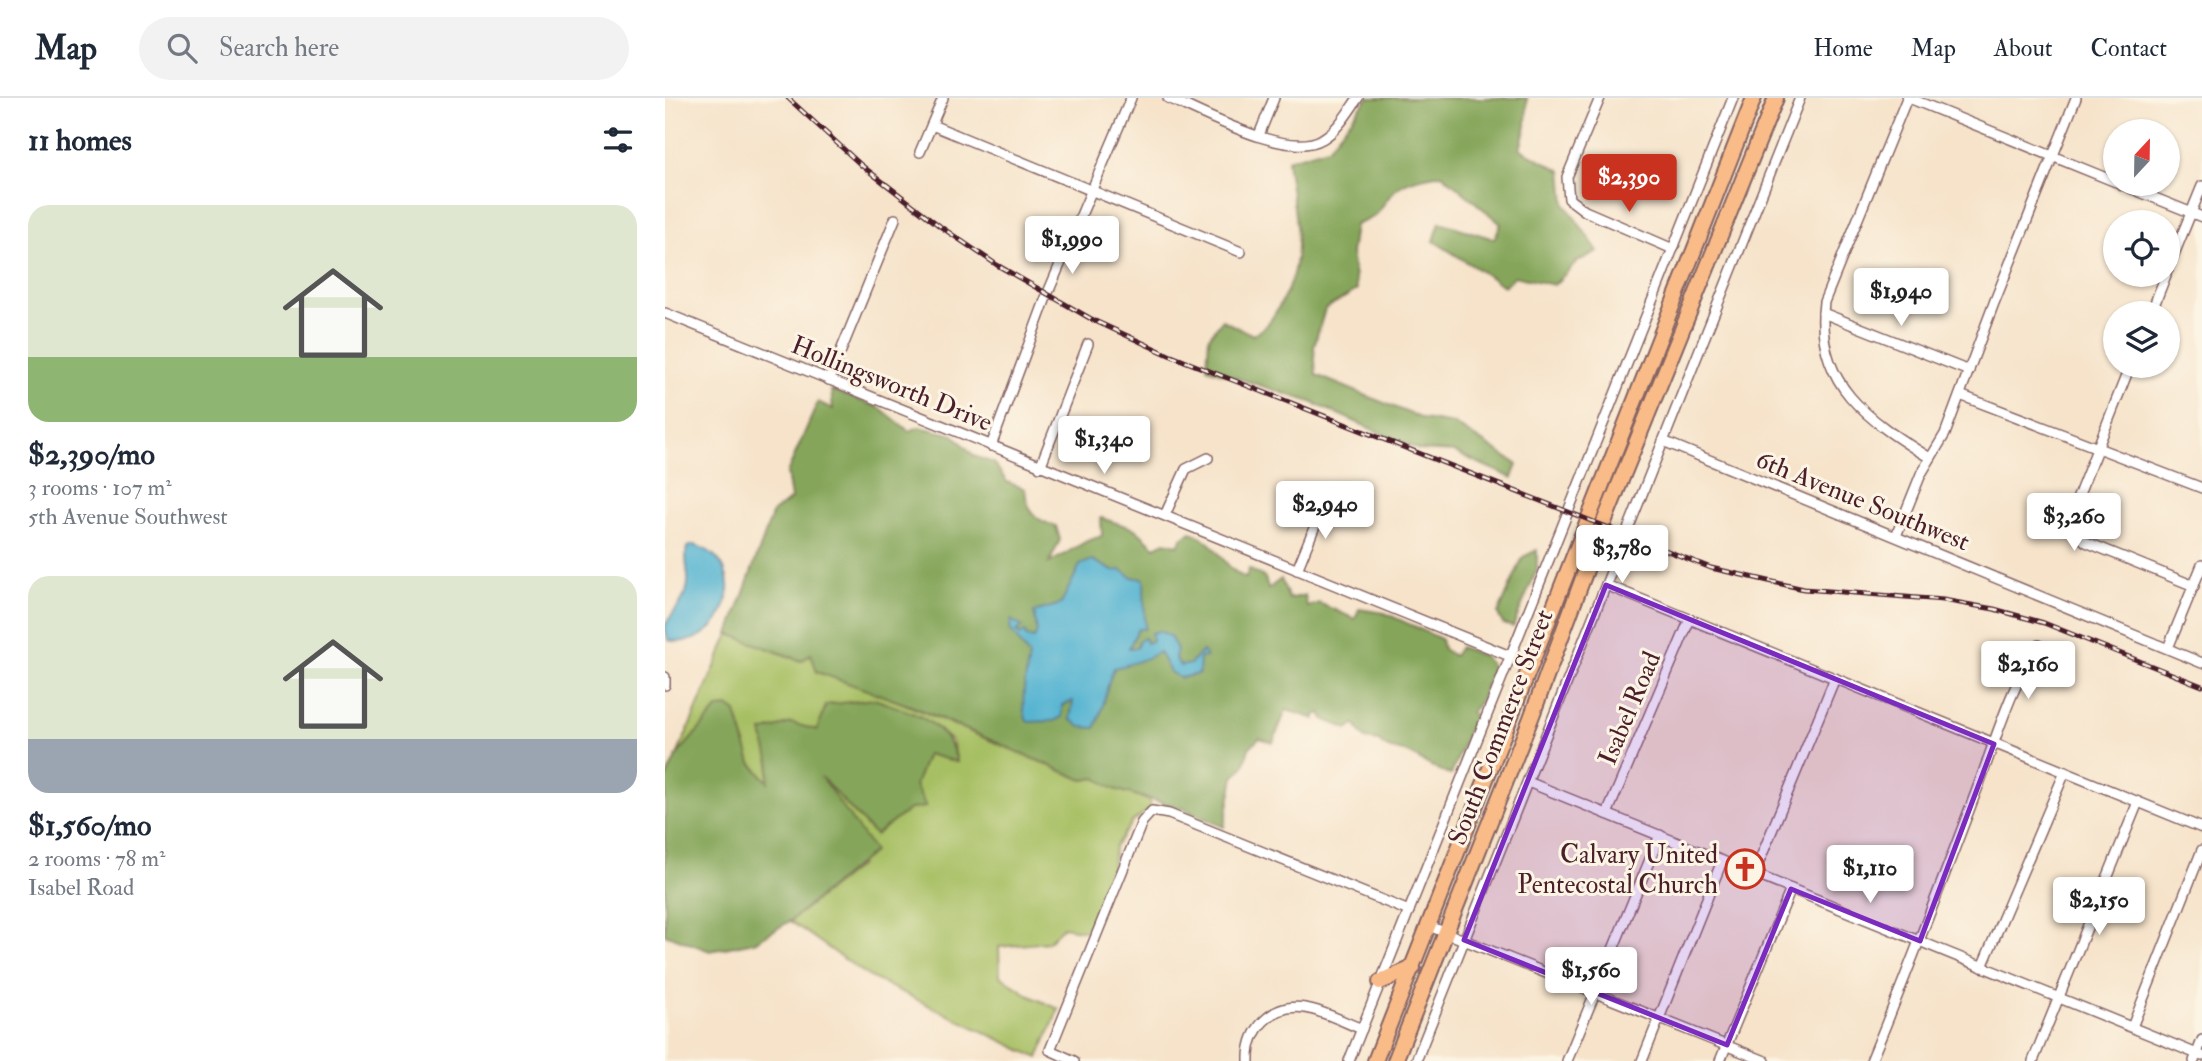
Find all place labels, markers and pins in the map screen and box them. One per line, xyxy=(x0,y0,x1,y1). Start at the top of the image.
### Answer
pin: $2,390 xyxy=(1572,155,1686,214)
pin: $1,990 xyxy=(1015,216,1129,276)
pin: $1,940 xyxy=(1844,268,1958,328)
pin: $1,340 xyxy=(1047,416,1161,476)
pin: $2,940 xyxy=(1268,482,1382,541)
pin: $3,260 xyxy=(2017,494,2131,553)
pin: $3,780 xyxy=(1565,526,1679,585)
pin: $2,160 xyxy=(1971,642,2085,701)
place label: Calvary United Pentecostal Church xyxy=(1517,839,1718,901)
pin: $1,110 xyxy=(1813,846,1927,905)
church icon: Calvary United Pentecostal Church xyxy=(1724,848,1766,890)
pin: $2,150 xyxy=(2042,878,2156,937)
pin: $1,560 xyxy=(1534,948,1648,1007)

